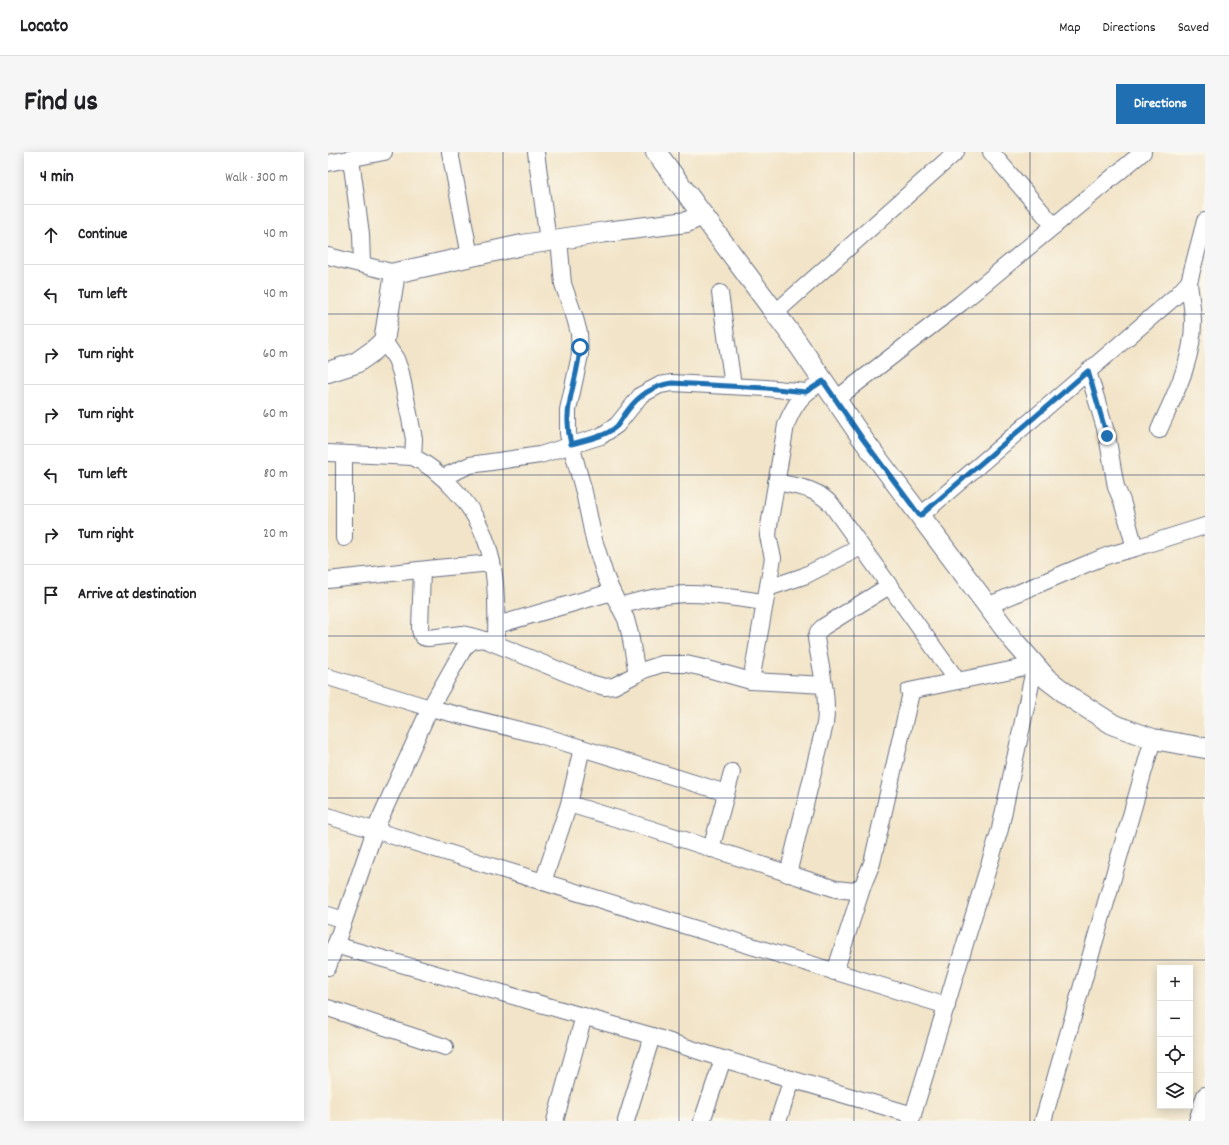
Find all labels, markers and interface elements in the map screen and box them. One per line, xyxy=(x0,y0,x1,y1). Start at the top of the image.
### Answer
text: Locato xyxy=(20,14,68,41)
text: Map xyxy=(1059,18,1081,38)
text: Directions xyxy=(1103,18,1156,38)
text: Saved xyxy=(1178,18,1209,38)
text: Find us xyxy=(24,84,98,124)
button: Directions xyxy=(1116,84,1205,124)
text: 4 min xyxy=(40,166,74,190)
text: Walk · 300 m xyxy=(225,169,288,188)
icon: ahead xyxy=(40,224,62,246)
text: Continue xyxy=(78,224,127,246)
text: 40 m xyxy=(264,225,288,244)
icon: left xyxy=(40,284,62,306)
text: Turn left xyxy=(78,284,127,306)
text: 40 m xyxy=(264,285,288,304)
route start xyxy=(571,338,589,356)
icon: right xyxy=(40,344,62,366)
text: Turn right xyxy=(78,344,134,366)
text: 60 m xyxy=(263,345,288,364)
icon: right xyxy=(40,404,62,426)
text: Turn right xyxy=(78,404,134,426)
text: 60 m xyxy=(263,405,288,424)
route end xyxy=(1098,427,1116,445)
icon: left xyxy=(40,464,62,486)
text: Turn left xyxy=(78,464,127,486)
text: 80 m xyxy=(264,465,288,484)
icon: right xyxy=(40,524,62,546)
text: Turn right xyxy=(78,524,134,546)
text: 20 m xyxy=(263,525,288,544)
icon: arrive xyxy=(40,584,62,606)
text: Arrive at destination xyxy=(78,584,196,606)
map controls xyxy=(1157,965,1193,1109)
button: + xyxy=(1157,965,1193,1001)
button: − xyxy=(1157,1001,1193,1037)
button: locate xyxy=(1157,1037,1193,1073)
button: layers xyxy=(1157,1073,1193,1109)

